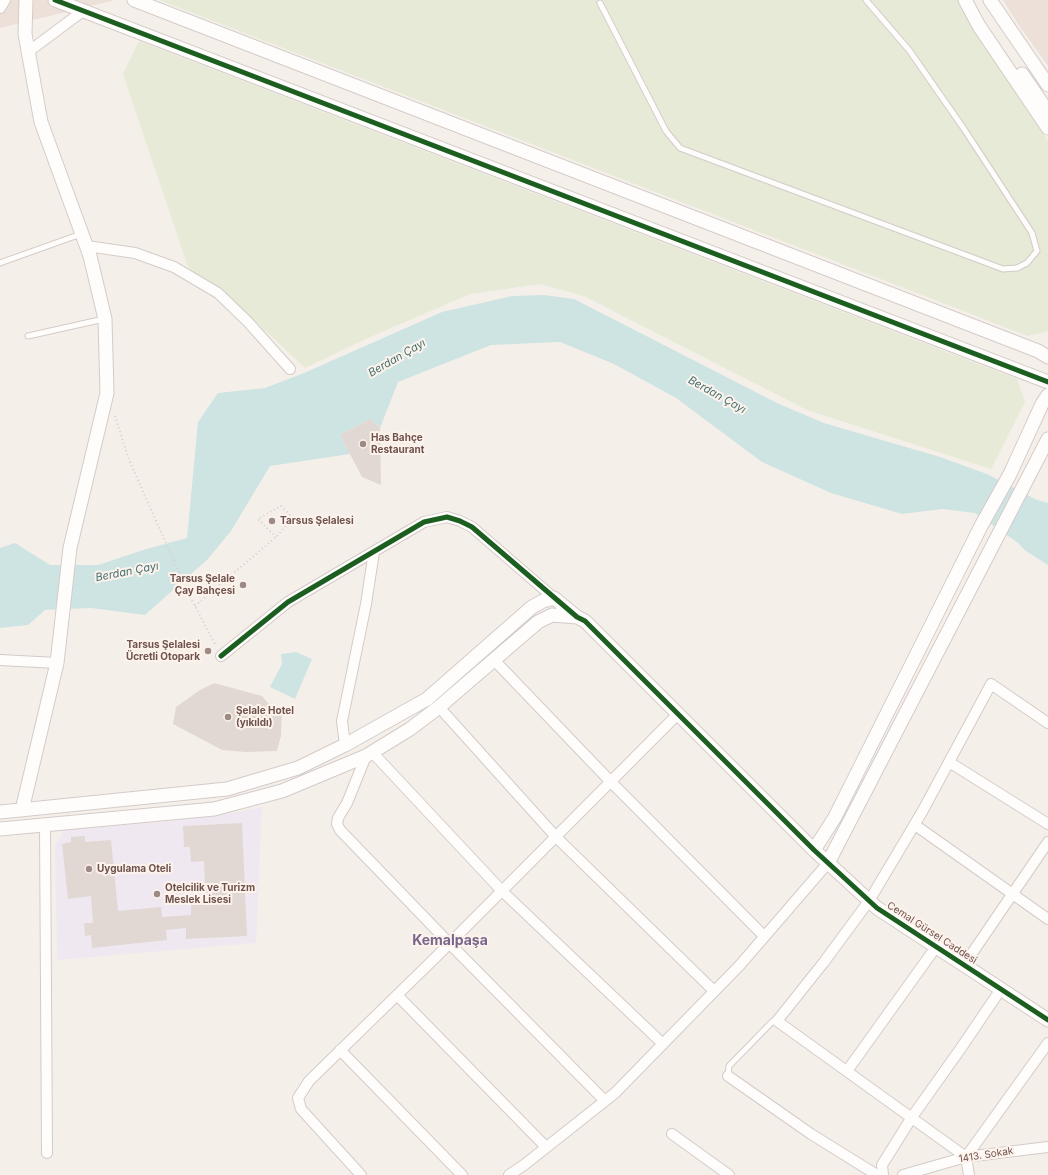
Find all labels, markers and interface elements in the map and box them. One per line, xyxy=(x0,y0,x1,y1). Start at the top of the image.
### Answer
water label: Berdan Çayı xyxy=(366,336,428,380)
water label: Berdan Çayı xyxy=(686,374,748,416)
place label: Has Bahçe Restaurant xyxy=(371,432,424,456)
marker: Has Bahçe Restaurant xyxy=(358,439,368,449)
place label: Tarsus Şelalesi xyxy=(280,515,354,527)
marker: Tarsus Şelalesi xyxy=(267,516,277,526)
water label: Berdan Çayı xyxy=(94,559,160,585)
place label: Tarsus Şelale Çay Bahçesi xyxy=(170,573,235,596)
marker: Tarsus Şelale Çay Bahçesi xyxy=(238,580,248,590)
place label: Tarsus Şelalesi Ücretli Otopark xyxy=(126,639,200,662)
marker: Tarsus Şelalesi Ücretli Otopark xyxy=(203,646,213,656)
place label: Şelale Hotel (yıkıldı) xyxy=(236,705,294,728)
marker: Şelale Hotel (yıkıldı) xyxy=(223,712,233,722)
place label: Uygulama Oteli xyxy=(97,863,171,875)
marker: Uygulama Oteli xyxy=(84,864,94,874)
place label: Otelcilik ve Turizm Meslek Lisesi xyxy=(165,882,255,906)
marker: Otelcilik ve Turizm Meslek Lisesi xyxy=(152,889,162,899)
street label: Cemal Gürsel Caddesi xyxy=(885,899,979,967)
district label: Kemalpaşa xyxy=(412,933,488,949)
street label: 1413. Sokak xyxy=(958,1145,1014,1165)

